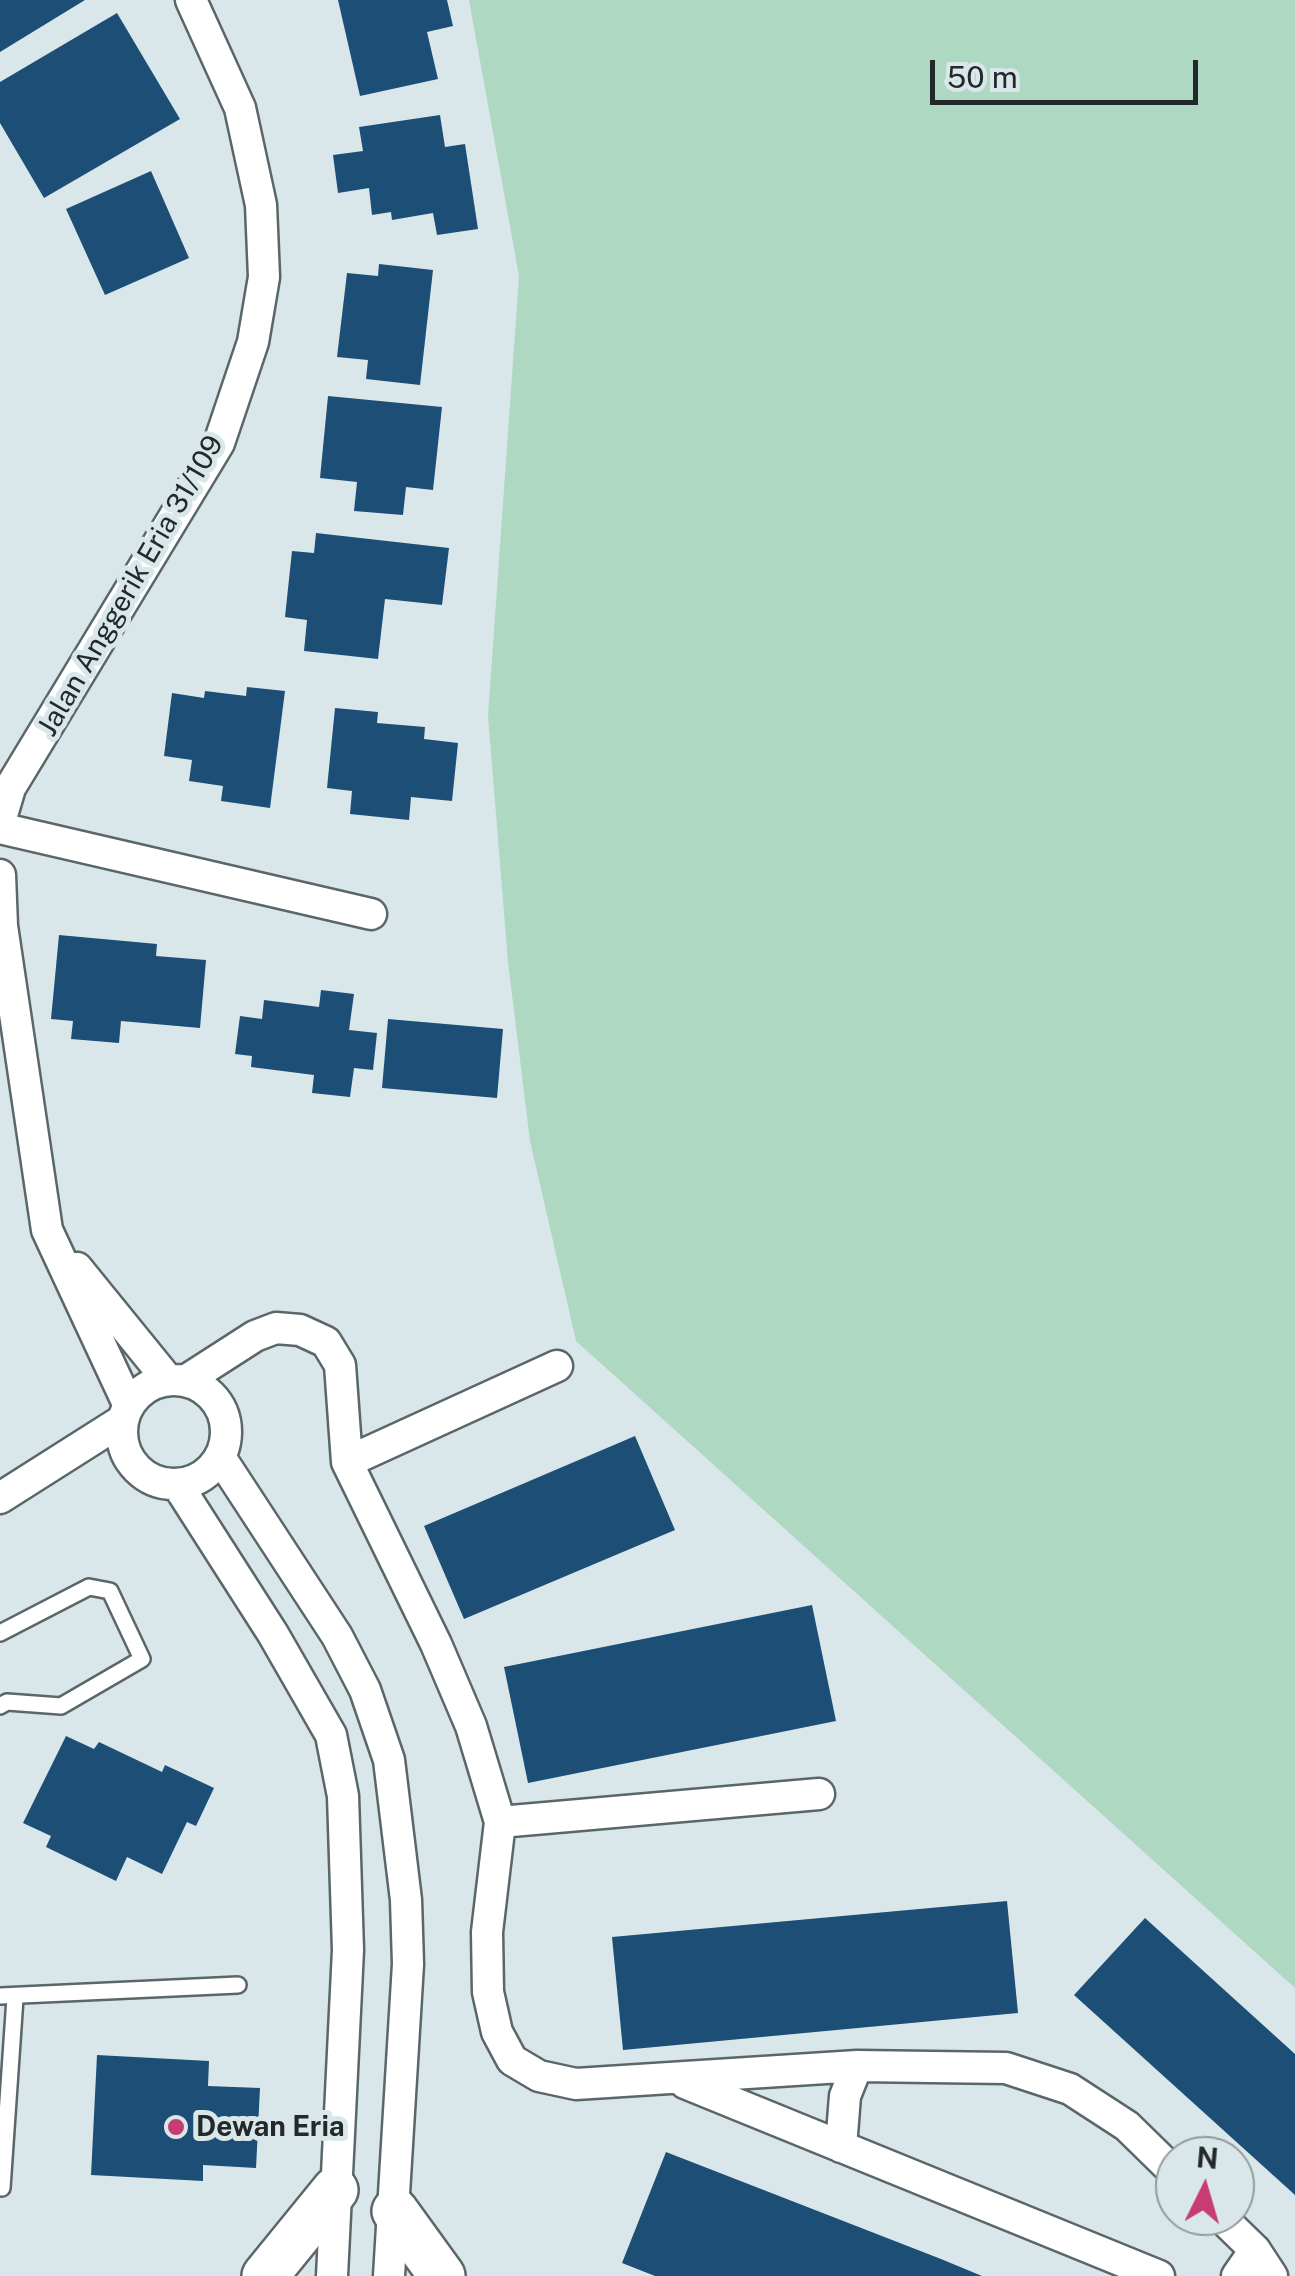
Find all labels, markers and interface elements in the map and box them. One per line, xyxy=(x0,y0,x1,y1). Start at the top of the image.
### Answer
scale bar xyxy=(935,40,1202,102)
text: 50 m xyxy=(947,59,1018,95)
street label: Jalan Anggerik Eria 31/109 xyxy=(31,430,231,742)
place label: Dewan Eria xyxy=(196,2110,345,2144)
marker: Dewan Eria xyxy=(165,2116,187,2138)
north arrow xyxy=(1155,2136,1255,2236)
text: N xyxy=(1195,2140,1220,2175)

